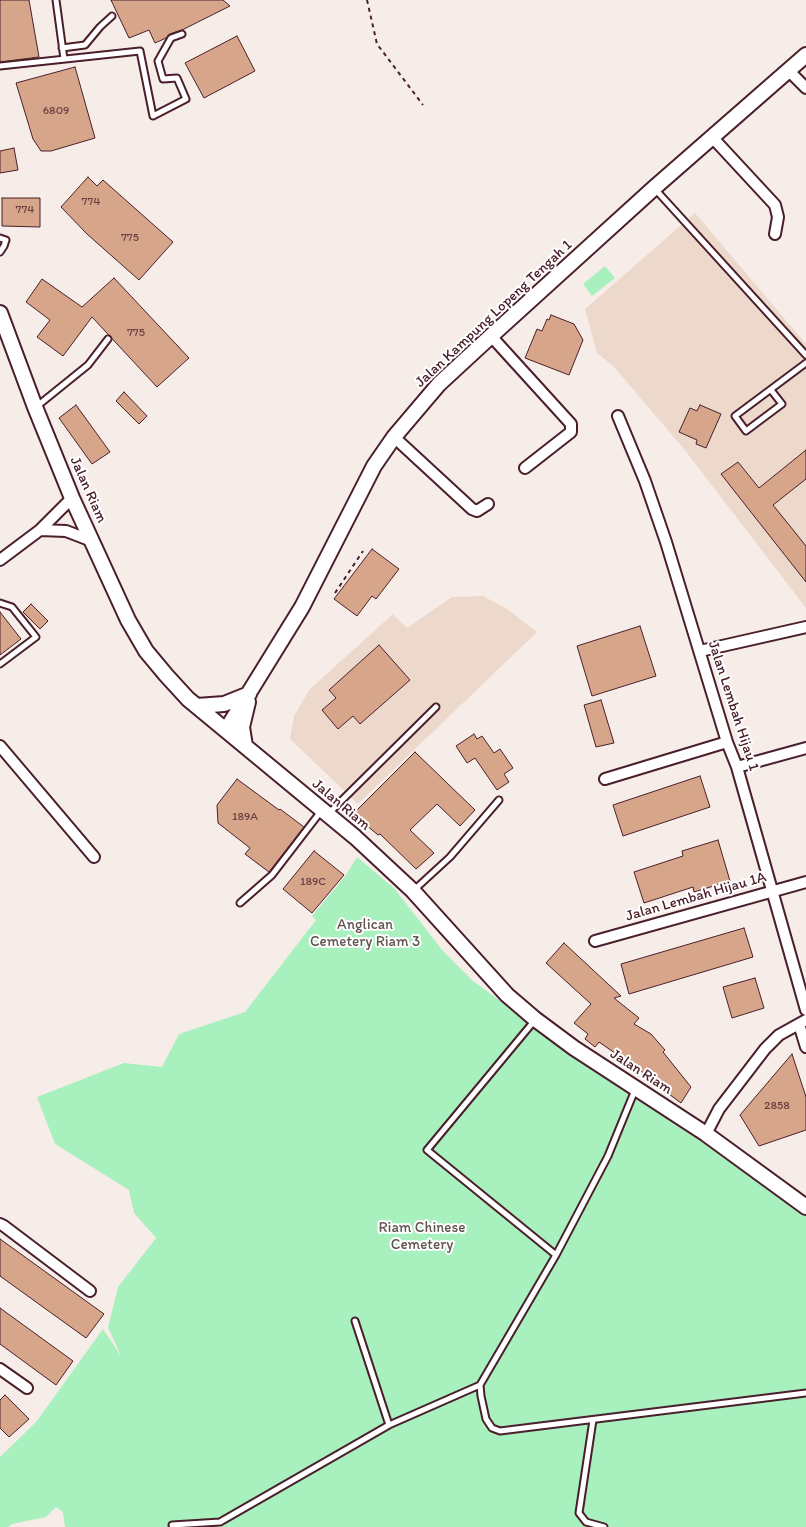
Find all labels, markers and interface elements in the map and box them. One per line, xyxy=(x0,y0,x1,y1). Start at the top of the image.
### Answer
house number: 6809 xyxy=(43,104,69,118)
house number: 774 xyxy=(81,195,101,209)
house number: 774 xyxy=(15,203,35,217)
house number: 775 xyxy=(121,231,139,245)
street label: Jalan Kampung Lopeng Tengah 1 xyxy=(412,236,576,392)
house number: 775 xyxy=(127,326,145,340)
street label: Jalan Riam xyxy=(65,454,111,526)
street label: Jalan Lembah Hijau 1 xyxy=(703,639,763,773)
street label: Jalan Riam xyxy=(308,775,374,835)
house number: 189A xyxy=(232,810,258,824)
street label: Jalan Lembah Hijau 1A xyxy=(624,868,768,926)
house number: 189C xyxy=(300,875,326,889)
park label: Anglican Cemetery Riam 3 xyxy=(310,916,420,951)
street label: Jalan Riam xyxy=(606,1045,676,1099)
house number: 2858 xyxy=(764,1099,790,1113)
park label: Riam Chinese Cemetery xyxy=(379,1219,465,1254)

